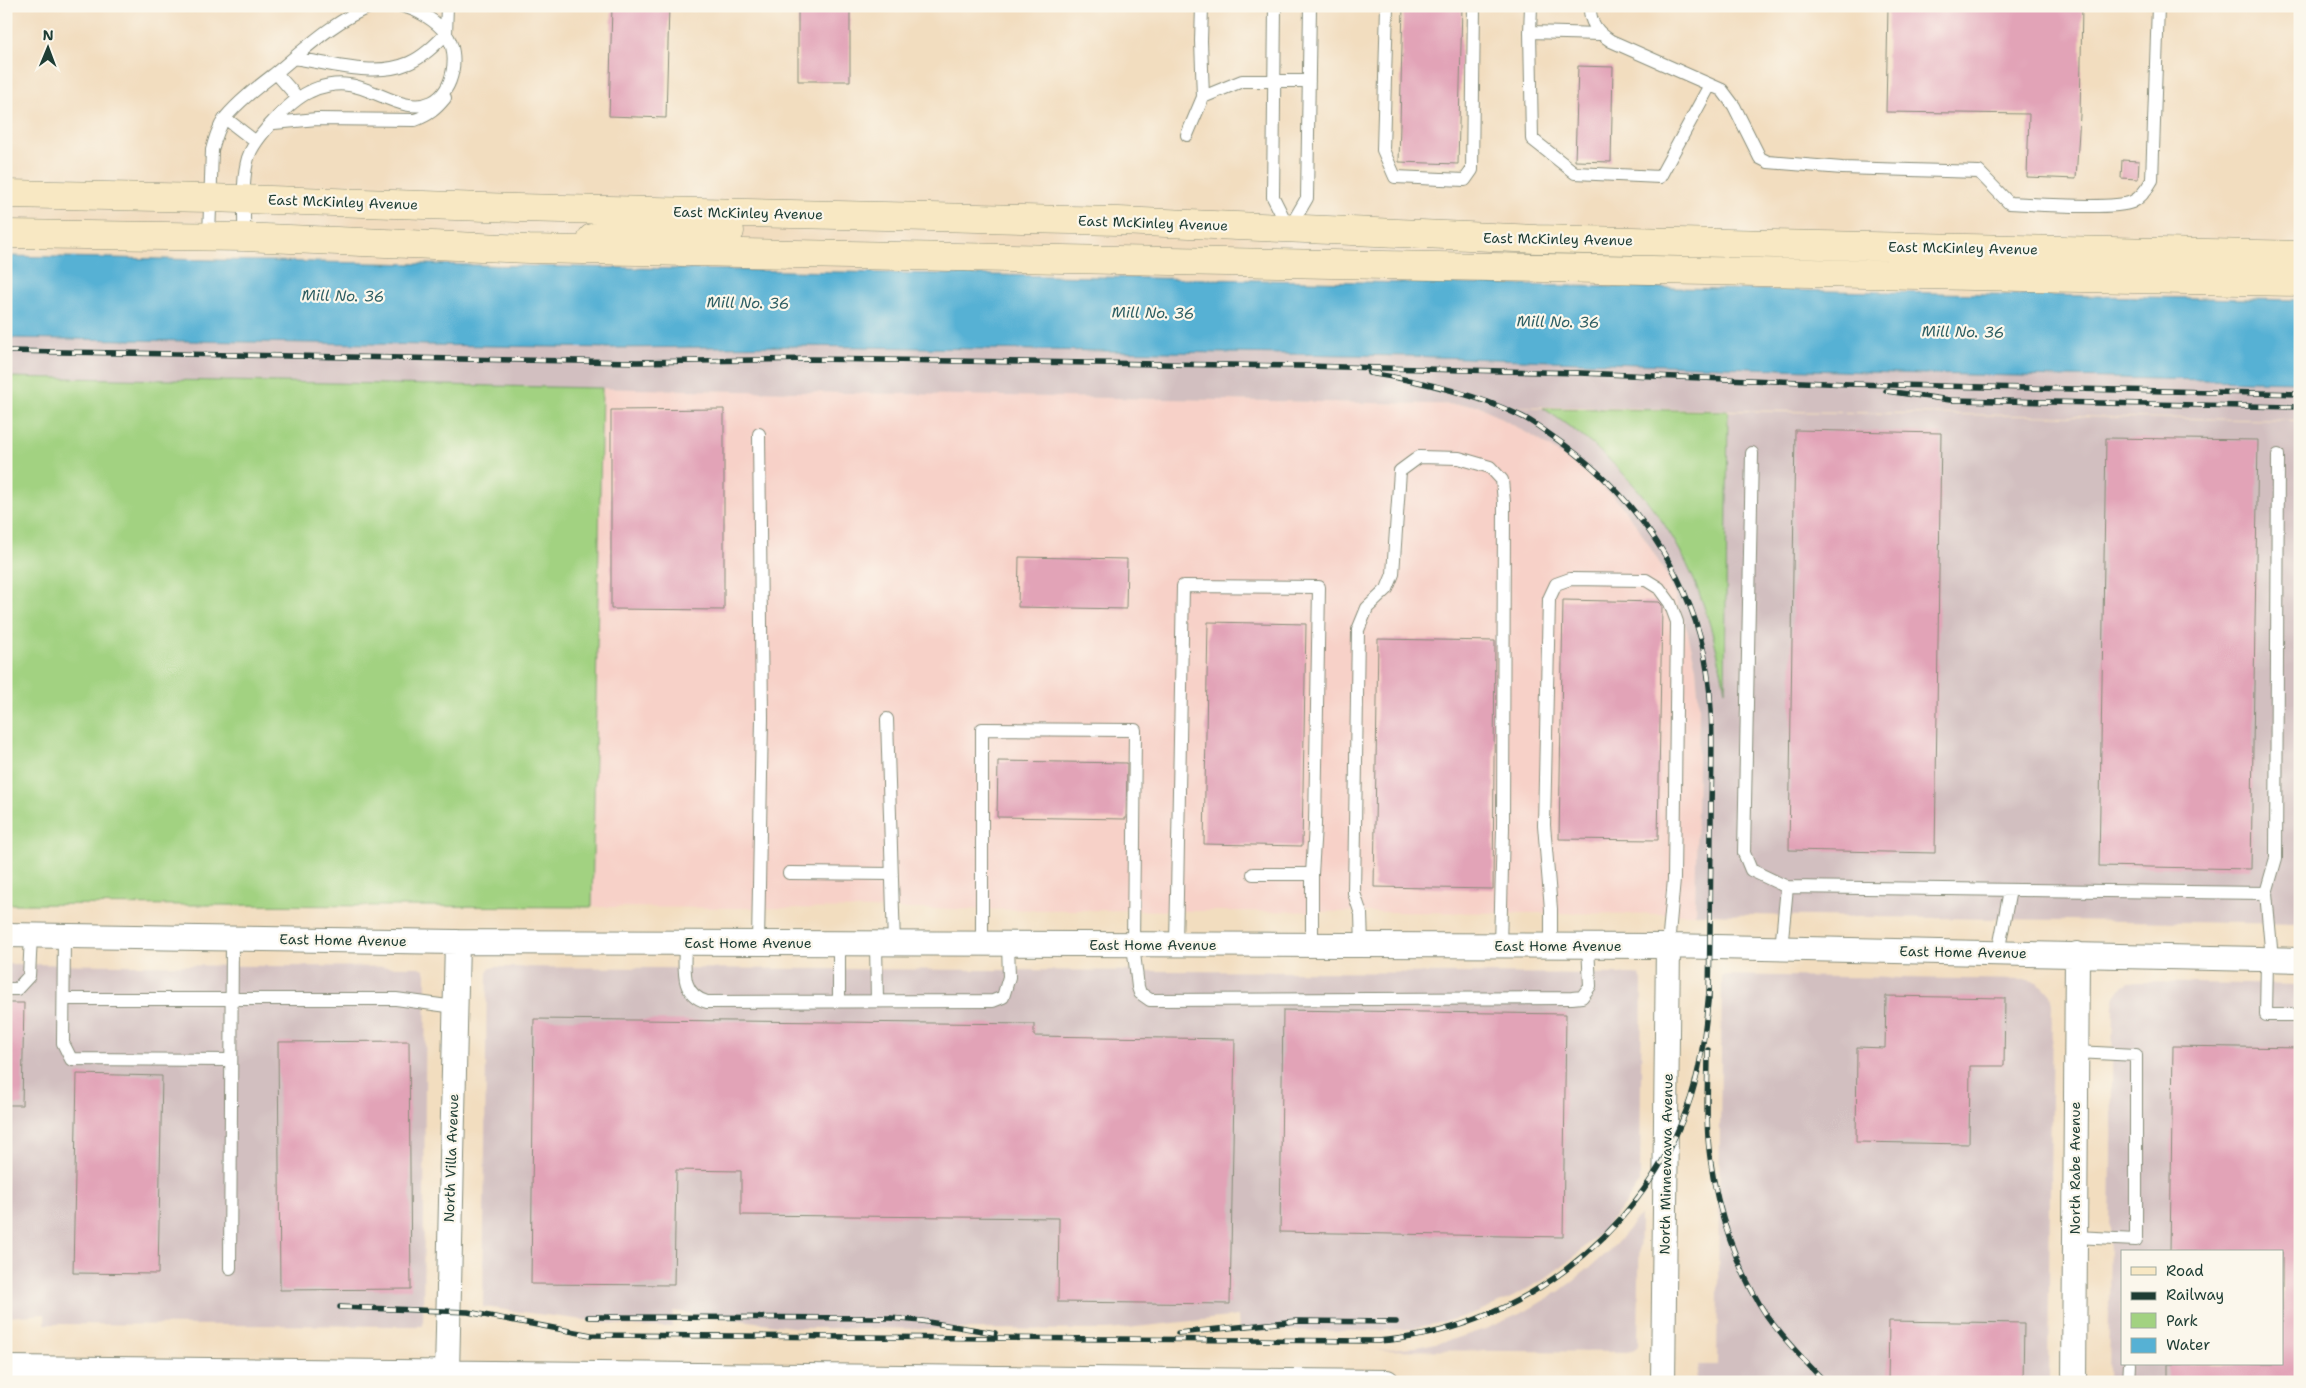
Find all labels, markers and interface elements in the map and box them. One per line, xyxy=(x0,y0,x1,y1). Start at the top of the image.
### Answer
north arrow xyxy=(22,22,72,72)
text: N xyxy=(43,26,54,44)
street label: East McKinley Avenue xyxy=(268,190,418,214)
street label: East McKinley Avenue xyxy=(673,203,823,223)
street label: East McKinley Avenue xyxy=(1078,211,1228,235)
street label: East McKinley Avenue xyxy=(1483,229,1633,249)
street label: East McKinley Avenue xyxy=(1888,238,2038,258)
water label: Mill No. 36 xyxy=(301,285,385,307)
water label: Mill No. 36 xyxy=(706,292,790,314)
water label: Mill No. 36 xyxy=(1111,302,1195,324)
water label: Mill No. 36 xyxy=(1516,311,1600,333)
water label: Mill No. 36 xyxy=(1921,321,2005,343)
street label: East Home Avenue xyxy=(279,930,407,950)
street label: East Home Avenue xyxy=(684,934,812,952)
street label: East Home Avenue xyxy=(1089,936,1217,954)
street label: East Home Avenue xyxy=(1494,937,1622,955)
street label: East Home Avenue xyxy=(1899,942,2027,962)
street label: North Minnewawa Avenue xyxy=(1655,1073,1677,1255)
street label: North Villa Avenue xyxy=(440,1093,462,1223)
street label: North Rabe Avenue xyxy=(2066,1102,2084,1234)
legend xyxy=(2121,1250,2284,1366)
text: Road xyxy=(2166,1261,2204,1281)
text: Railway xyxy=(2166,1285,2224,1305)
text: Park xyxy=(2166,1311,2198,1331)
text: Water xyxy=(2166,1335,2210,1355)

